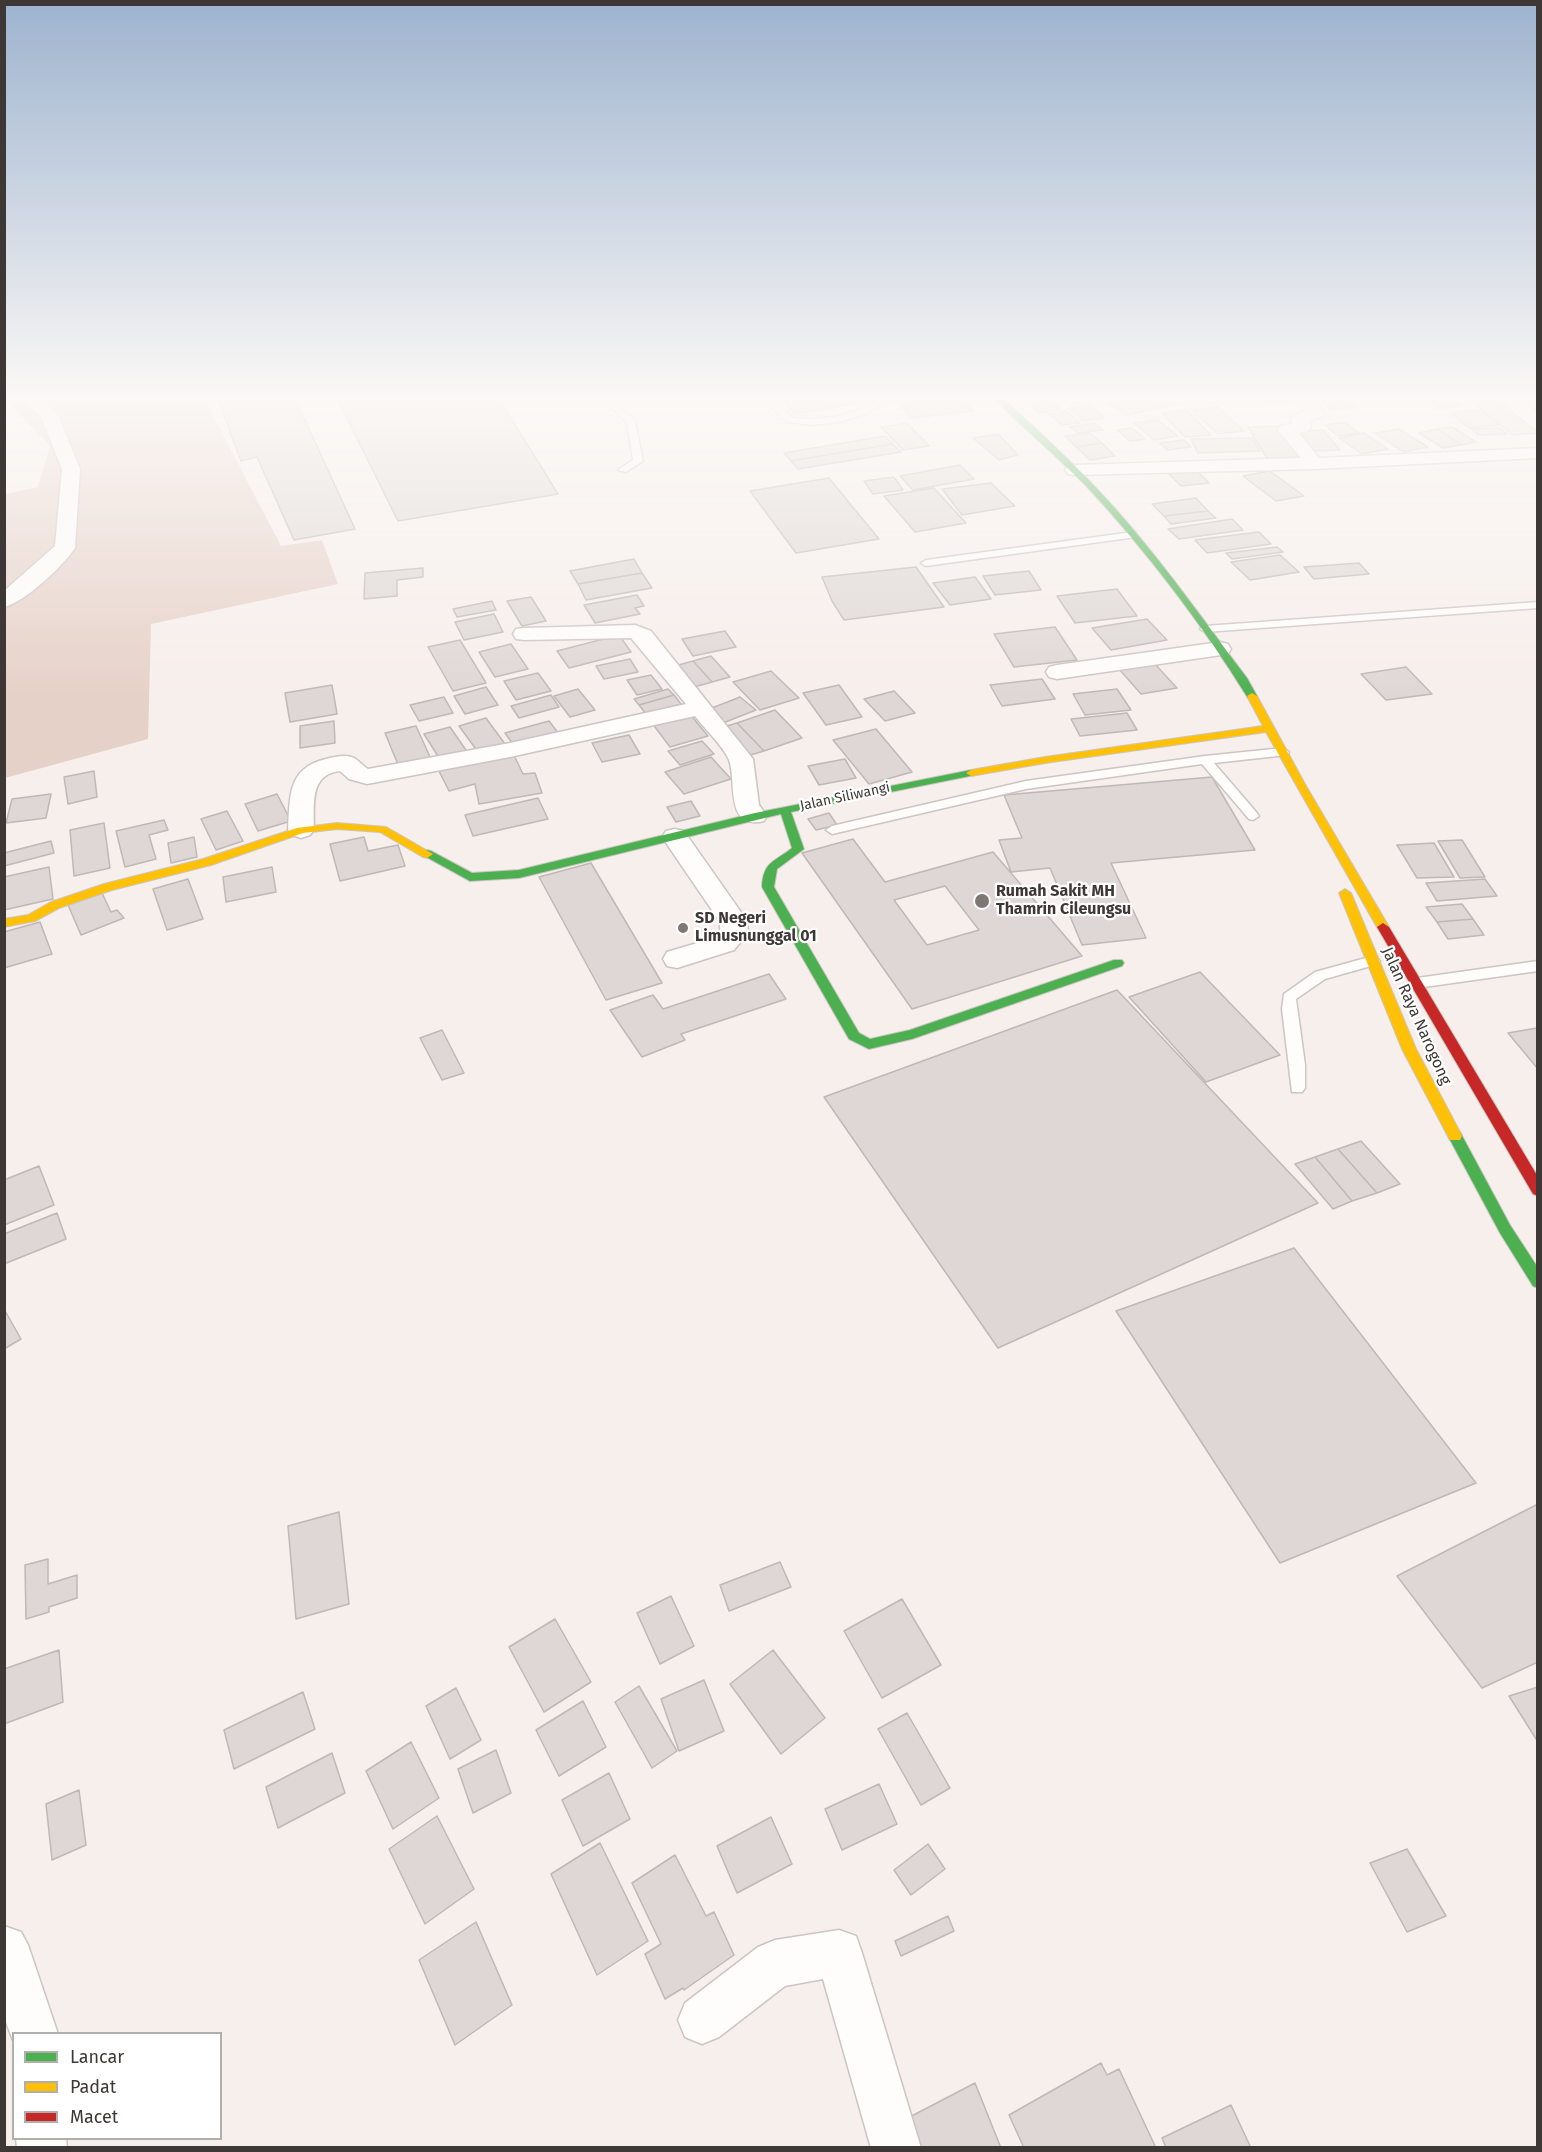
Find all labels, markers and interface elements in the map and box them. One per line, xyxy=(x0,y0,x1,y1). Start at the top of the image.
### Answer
street label: Jalan Siliwangi xyxy=(798,779,892,815)
place label: Rumah Sakit MH Thamrin Cileungsu xyxy=(996,882,1131,920)
marker: Rumah Sakit MH Thamrin Cileungsu xyxy=(973,892,991,910)
place label: SD Negeri Limusnunggal 01 xyxy=(695,909,817,947)
marker: SD Negeri Limusnunggal 01 xyxy=(676,921,690,935)
street label: Jalan Raya Narogong xyxy=(1377,944,1455,1088)
legend xyxy=(12,2032,222,2140)
text: Lancar xyxy=(70,2046,124,2068)
text: Padat xyxy=(70,2076,116,2098)
text: Macet xyxy=(70,2106,118,2128)

